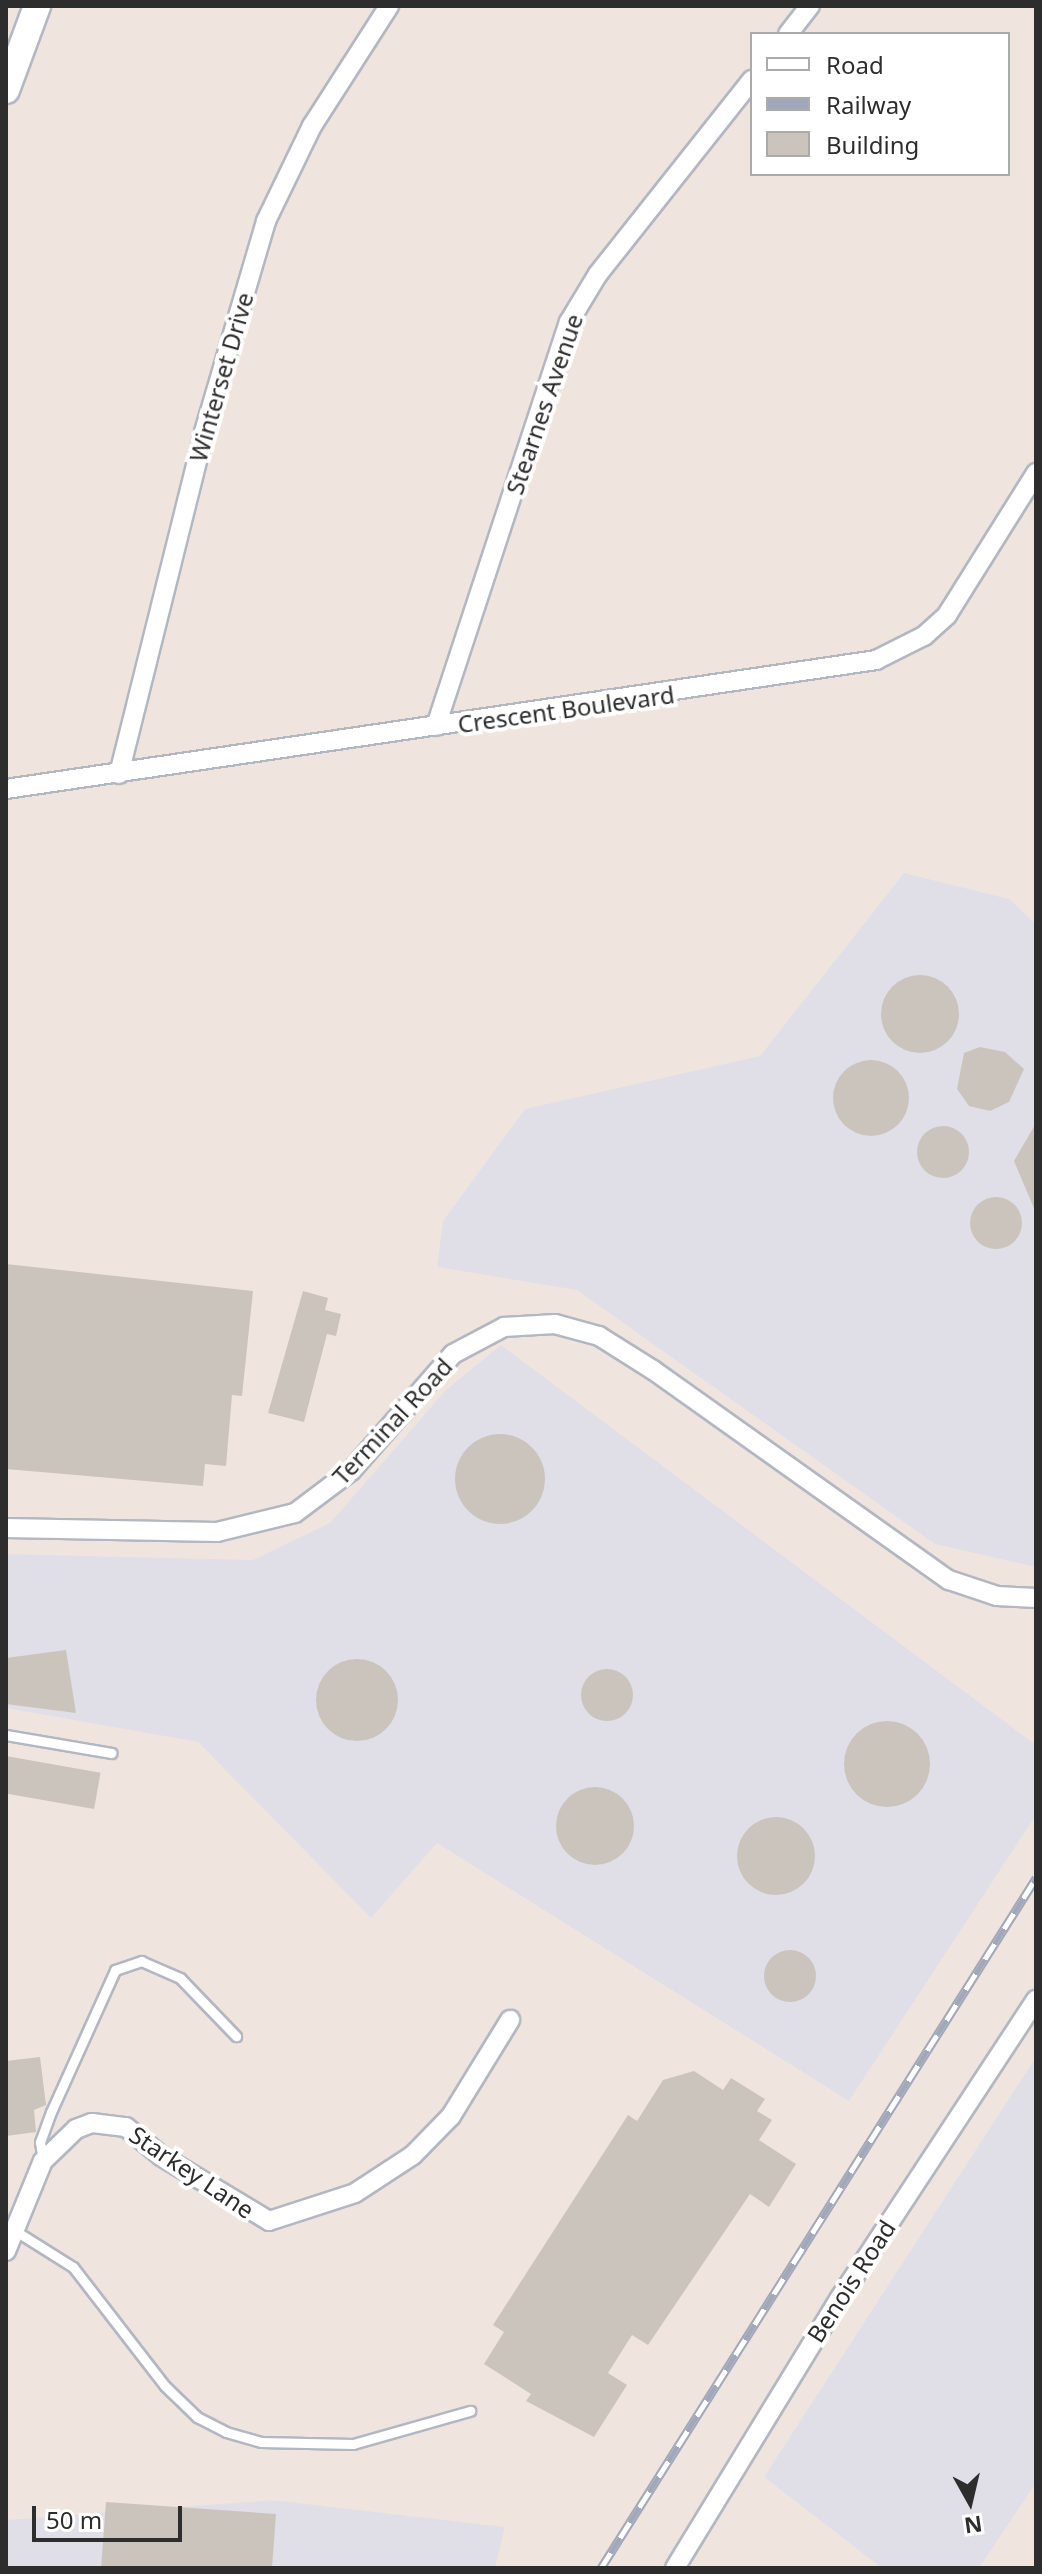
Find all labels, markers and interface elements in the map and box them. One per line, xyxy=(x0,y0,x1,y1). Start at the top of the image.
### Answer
legend xyxy=(750,32,1010,176)
text: Road xyxy=(826,48,884,81)
text: Railway xyxy=(826,88,911,121)
text: Building xyxy=(826,128,919,161)
street label: Winterset Drive xyxy=(183,289,259,465)
street label: Stearnes Avenue xyxy=(500,310,588,498)
street label: Crescent Boulevard xyxy=(456,680,676,738)
street label: Terminal Road xyxy=(326,1352,458,1490)
street label: Starkey Lane xyxy=(124,2120,260,2224)
street label: Benois Road xyxy=(801,2214,901,2348)
north arrow xyxy=(930,2462,1010,2542)
scale bar xyxy=(36,2490,186,2540)
text: 50 m xyxy=(46,2503,102,2536)
text: N xyxy=(962,2510,984,2542)

